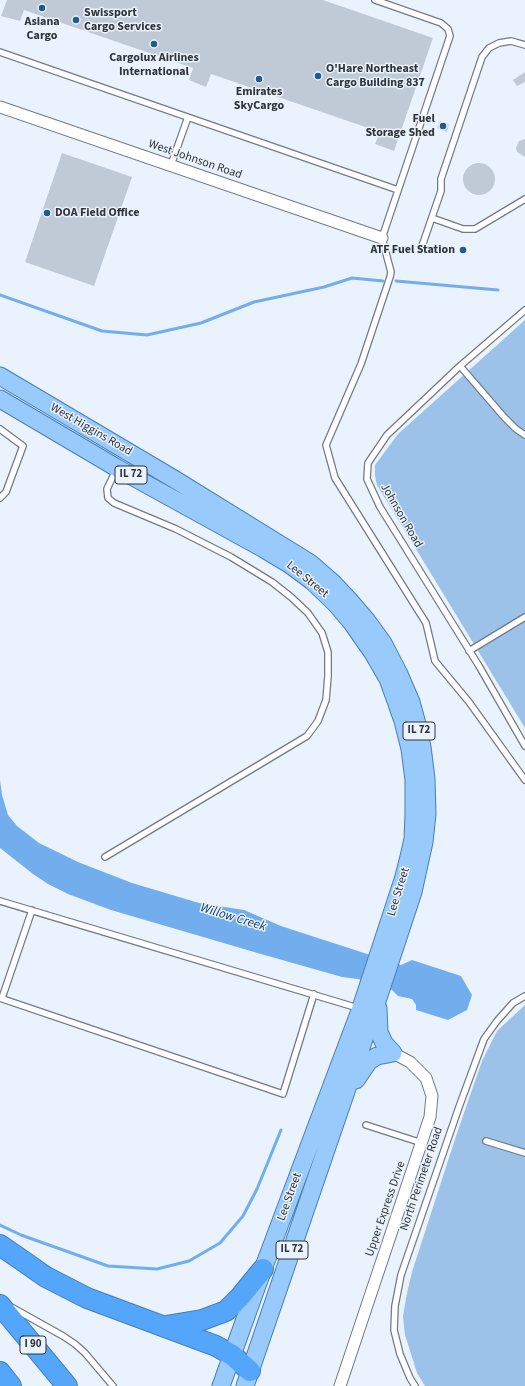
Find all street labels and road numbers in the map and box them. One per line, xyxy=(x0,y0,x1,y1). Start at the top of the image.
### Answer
street label: West Johnson Road xyxy=(146,137,244,183)
street label: West Higgins Road xyxy=(47,401,135,459)
road number: IL 72 xyxy=(115,466,147,484)
street label: Johnson Road xyxy=(377,481,425,551)
street label: Lee Street xyxy=(283,559,331,601)
road number: IL 72 xyxy=(403,722,435,740)
street label: Lee Street xyxy=(385,866,413,918)
street label: North Perimeter Road xyxy=(397,1125,447,1233)
street label: Upper Express Drive xyxy=(363,1159,409,1259)
street label: Lee Street xyxy=(275,1171,305,1223)
road number: IL 72 xyxy=(276,1241,308,1259)
road number: I 90 xyxy=(20,1336,46,1354)

